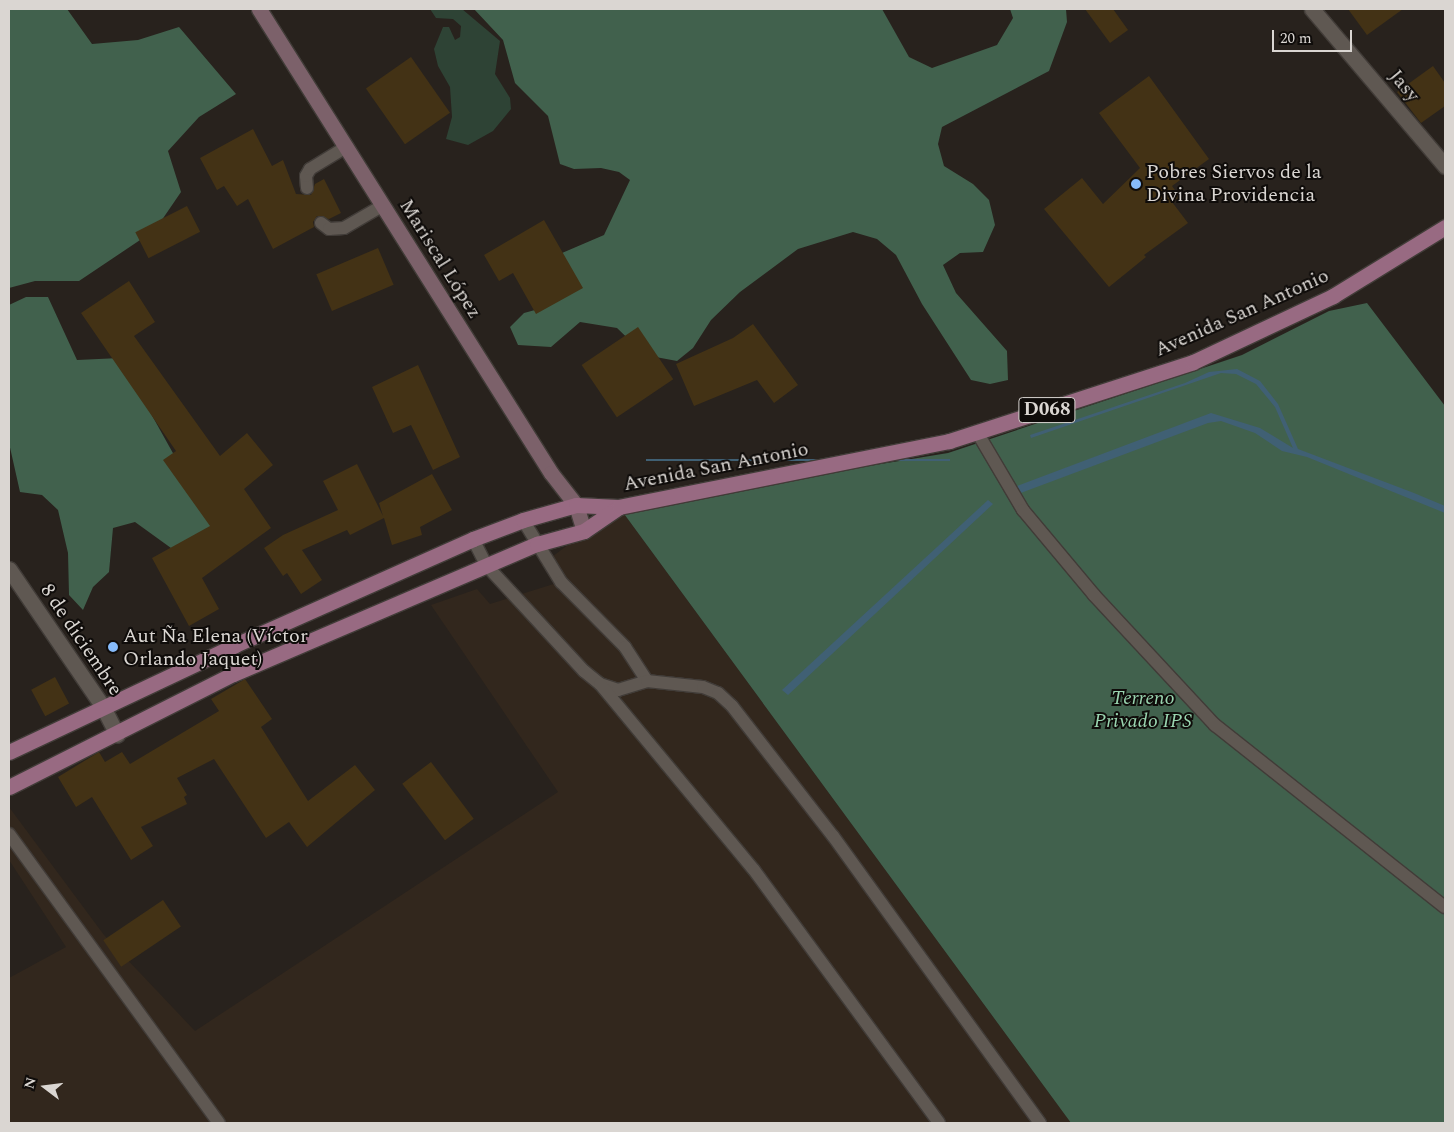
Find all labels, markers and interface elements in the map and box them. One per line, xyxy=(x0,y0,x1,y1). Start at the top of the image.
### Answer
scale bar xyxy=(1274,20,1354,52)
text: 20 m xyxy=(1280,27,1312,50)
street label: Jasy xyxy=(1383,65,1425,107)
place label: Pobres Siervos de la Divina Providencia xyxy=(1146,160,1322,207)
marker: Pobres Siervos de la Divina Providencia xyxy=(1130,178,1142,190)
street label: Mariscal López xyxy=(394,195,486,323)
street label: Avenida San Antonio xyxy=(1151,264,1333,362)
road number: D068 xyxy=(1018,394,1076,426)
street label: Avenida San Antonio xyxy=(622,437,810,497)
street label: 8 de diciembre xyxy=(35,580,127,700)
place label: Aut Ña Elena (Víctor Orlando Jaquet) xyxy=(123,624,308,671)
marker: Aut Ña Elena (Víctor Orlando Jaquet) xyxy=(107,641,119,653)
park label: Terreno Privado IPS xyxy=(1094,686,1192,733)
north arrow xyxy=(20,1062,70,1112)
text: N xyxy=(18,1075,42,1091)

